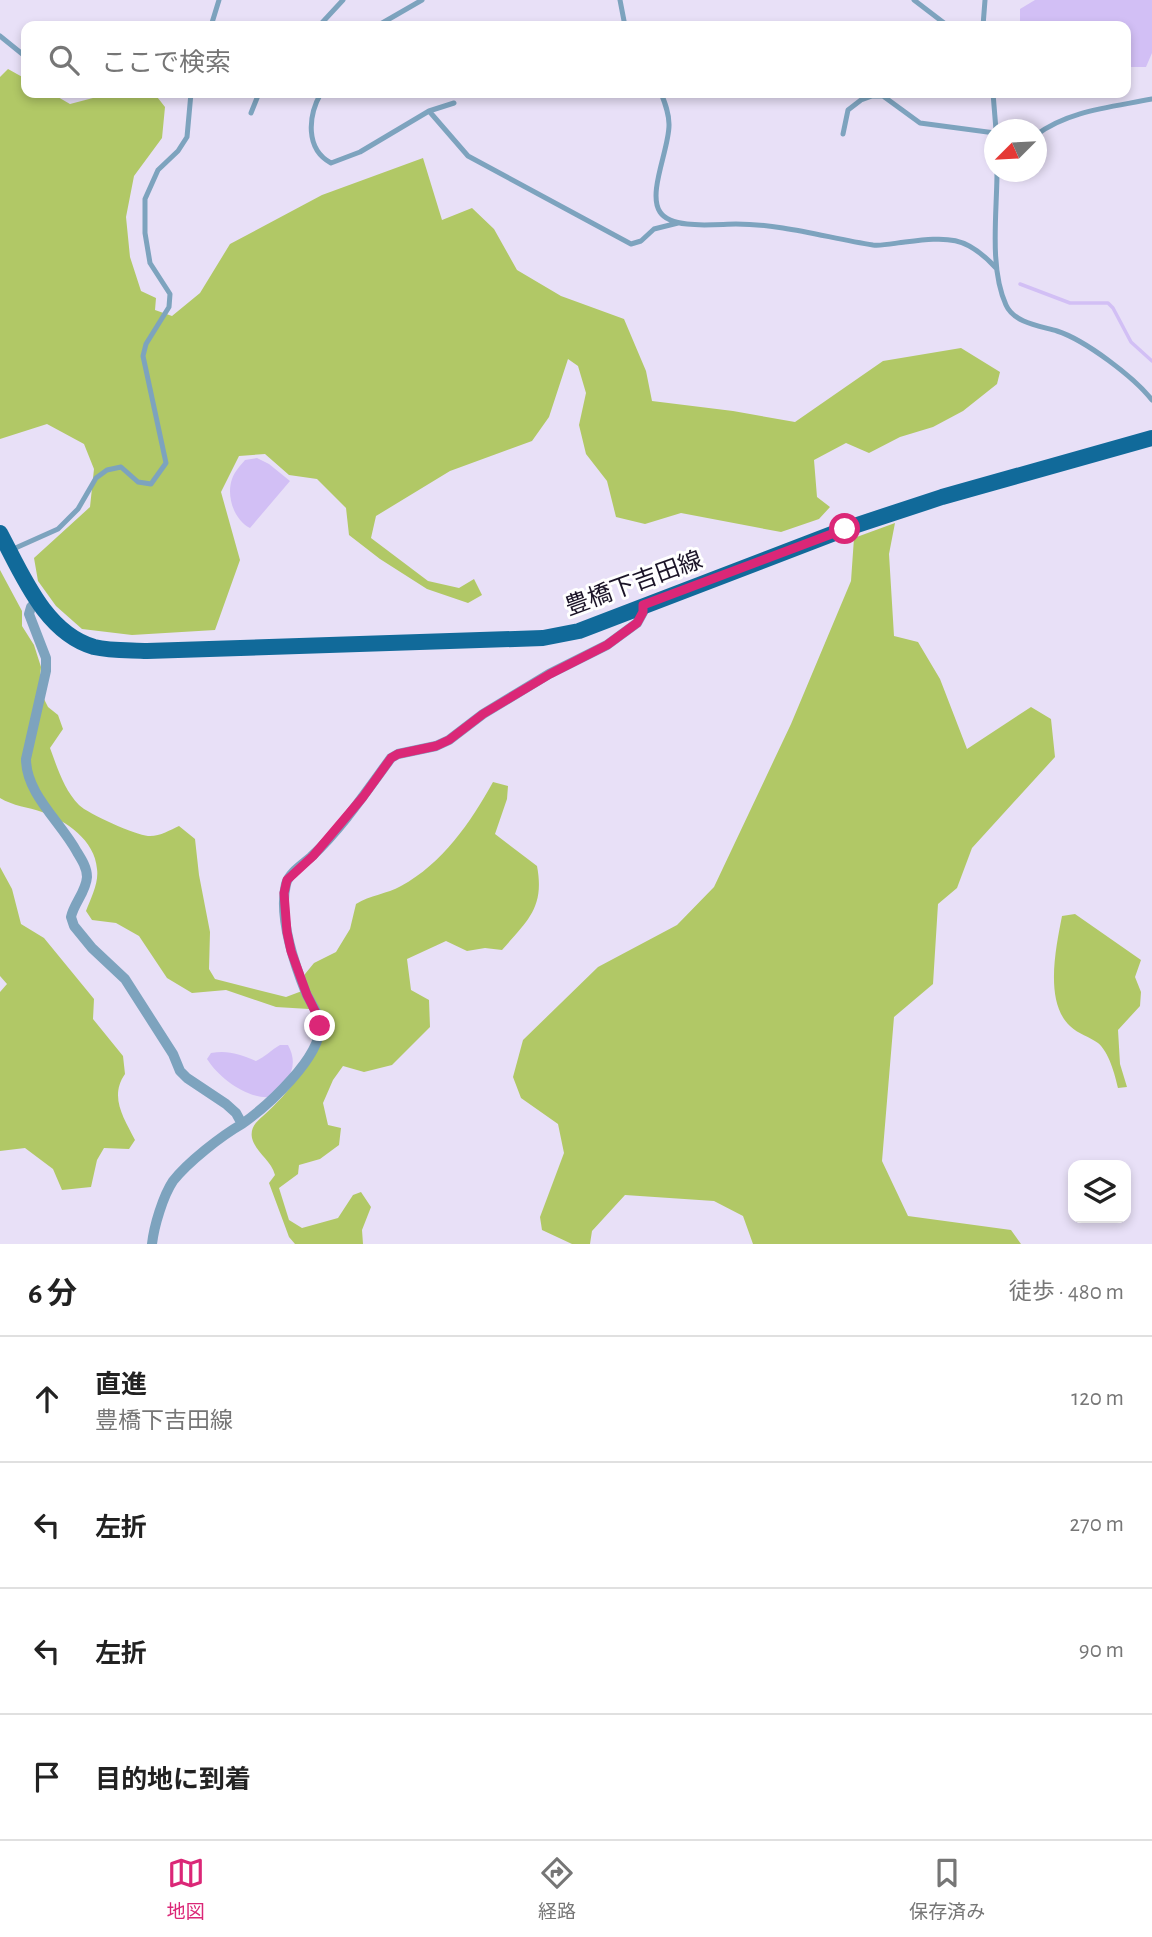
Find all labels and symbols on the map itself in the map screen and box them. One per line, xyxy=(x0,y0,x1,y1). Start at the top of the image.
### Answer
north arrow xyxy=(984,119,1047,182)
route start xyxy=(829,513,860,544)
street label: 豊橋下吉田線 xyxy=(562,546,706,620)
route end xyxy=(304,1010,335,1041)

